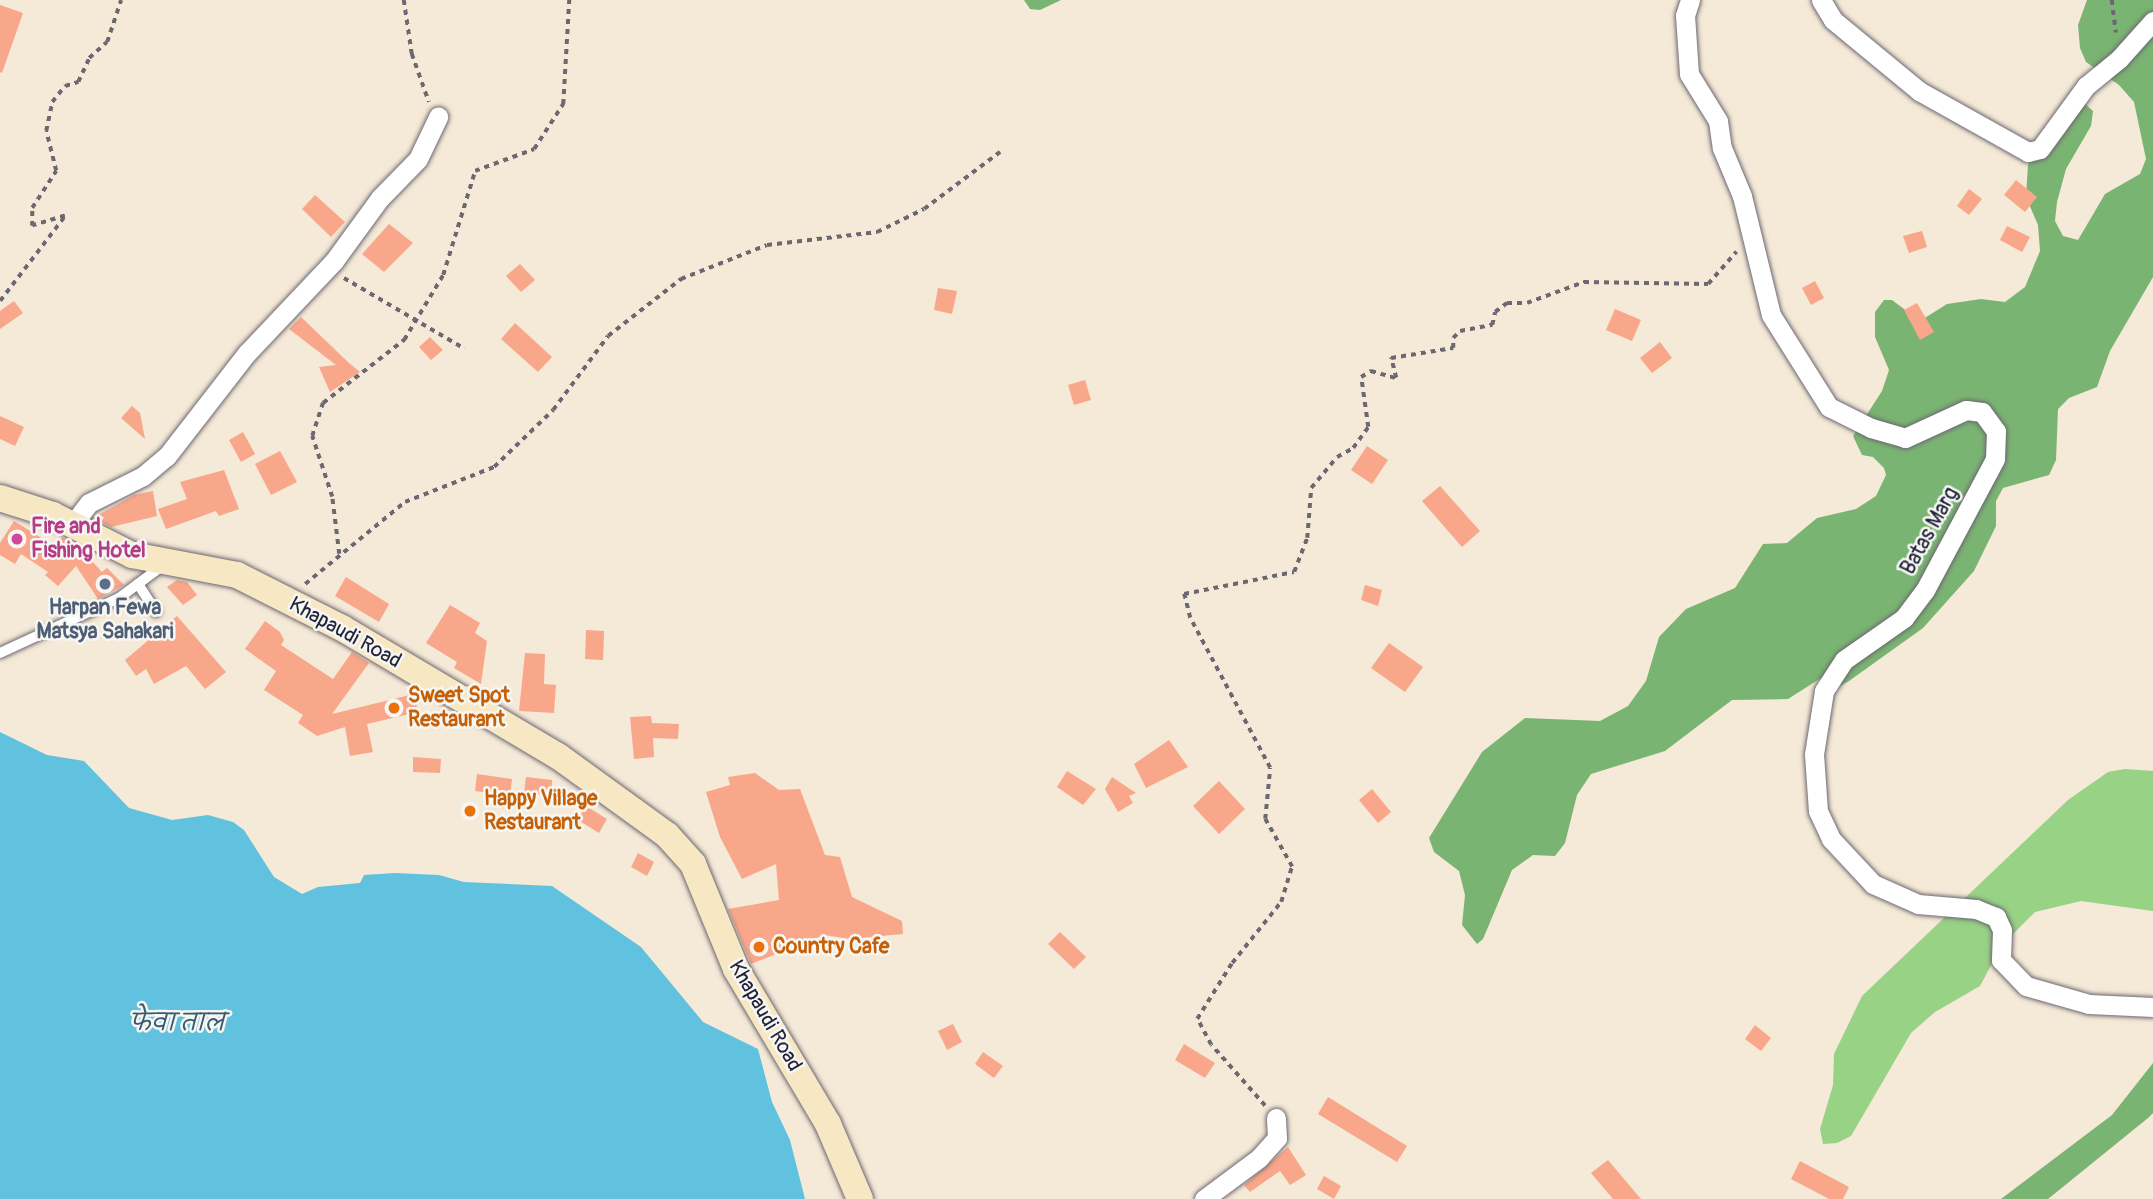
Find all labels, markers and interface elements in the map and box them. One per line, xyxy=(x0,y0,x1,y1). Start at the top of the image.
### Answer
street label: Batas Marg xyxy=(1896,483,1964,579)
place label: Fire and Fishing Hotel xyxy=(31,514,146,564)
marker: Fire and Fishing Hotel xyxy=(9,531,25,547)
marker: Harpan Fewa Matsya Sahakari xyxy=(97,576,113,592)
street label: Khapaudi Road xyxy=(285,592,405,674)
place label: Harpan Fewa Matsya Sahakari xyxy=(37,595,173,645)
place label: Sweet Spot Restaurant xyxy=(408,683,510,733)
marker: Sweet Spot Restaurant xyxy=(386,700,402,716)
place label: Happy Village Restaurant xyxy=(484,786,597,836)
marker: Happy Village Restaurant xyxy=(462,803,478,819)
place label: Country Cafe xyxy=(773,934,889,960)
marker: Country Cafe xyxy=(751,939,767,955)
street label: Khapaudi Road xyxy=(723,956,807,1076)
water label: फेवा ताल xyxy=(129,1009,225,1037)

